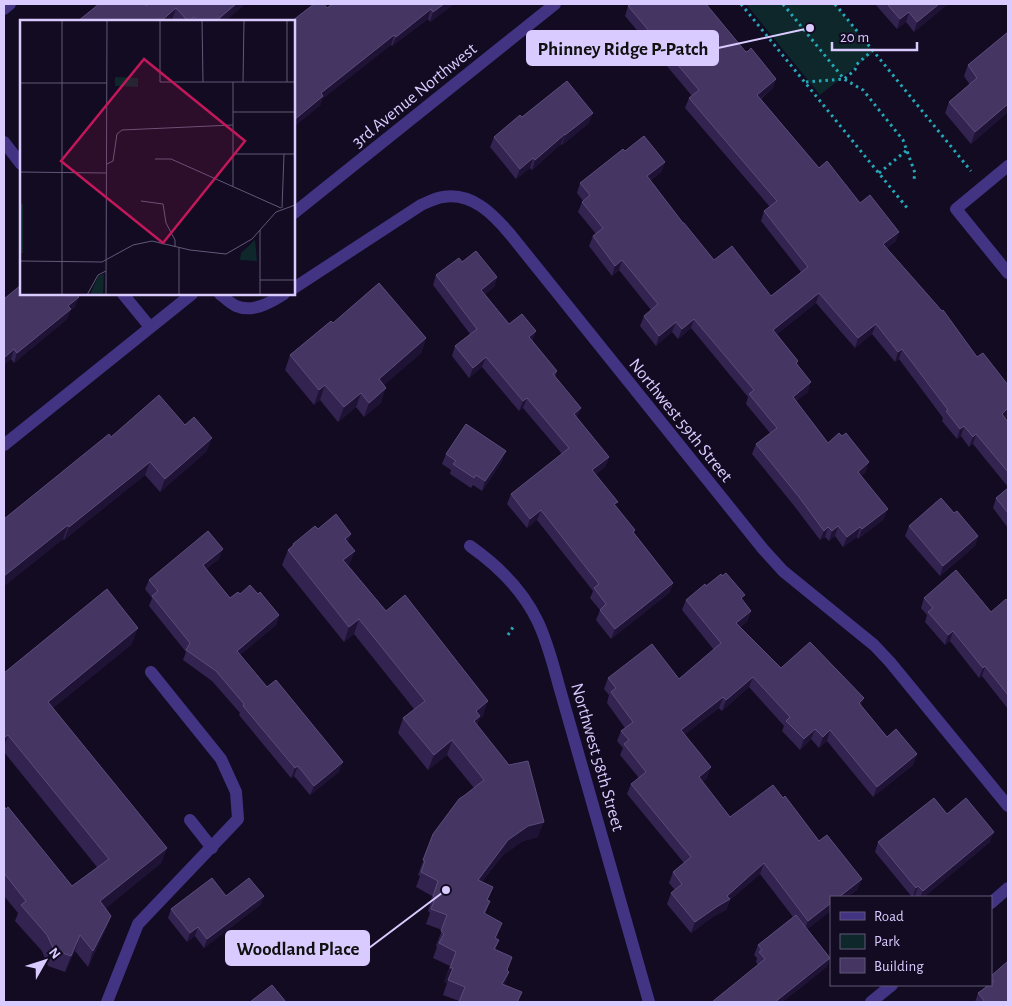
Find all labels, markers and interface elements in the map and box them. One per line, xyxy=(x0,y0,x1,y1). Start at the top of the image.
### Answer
inset map xyxy=(20,20,295,295)
scale bar xyxy=(832,20,917,52)
text: 20 m xyxy=(840,30,869,45)
callout: Phinney Ridge P-Patch xyxy=(527,31,718,65)
street label: 3rd Avenue Northwest xyxy=(349,40,481,151)
text: Phinney Ridge P-Patch xyxy=(538,40,708,59)
street label: Northwest 59th Street xyxy=(625,355,736,486)
street label: Northwest 58th Street xyxy=(567,681,627,834)
legend xyxy=(830,896,992,986)
text: Road xyxy=(874,909,904,924)
callout: Woodland Place xyxy=(226,931,369,965)
text: Park xyxy=(874,934,900,949)
north arrow xyxy=(20,936,70,986)
text: Woodland Place xyxy=(237,940,359,959)
text: N xyxy=(46,945,63,962)
text: Building xyxy=(874,959,924,974)

